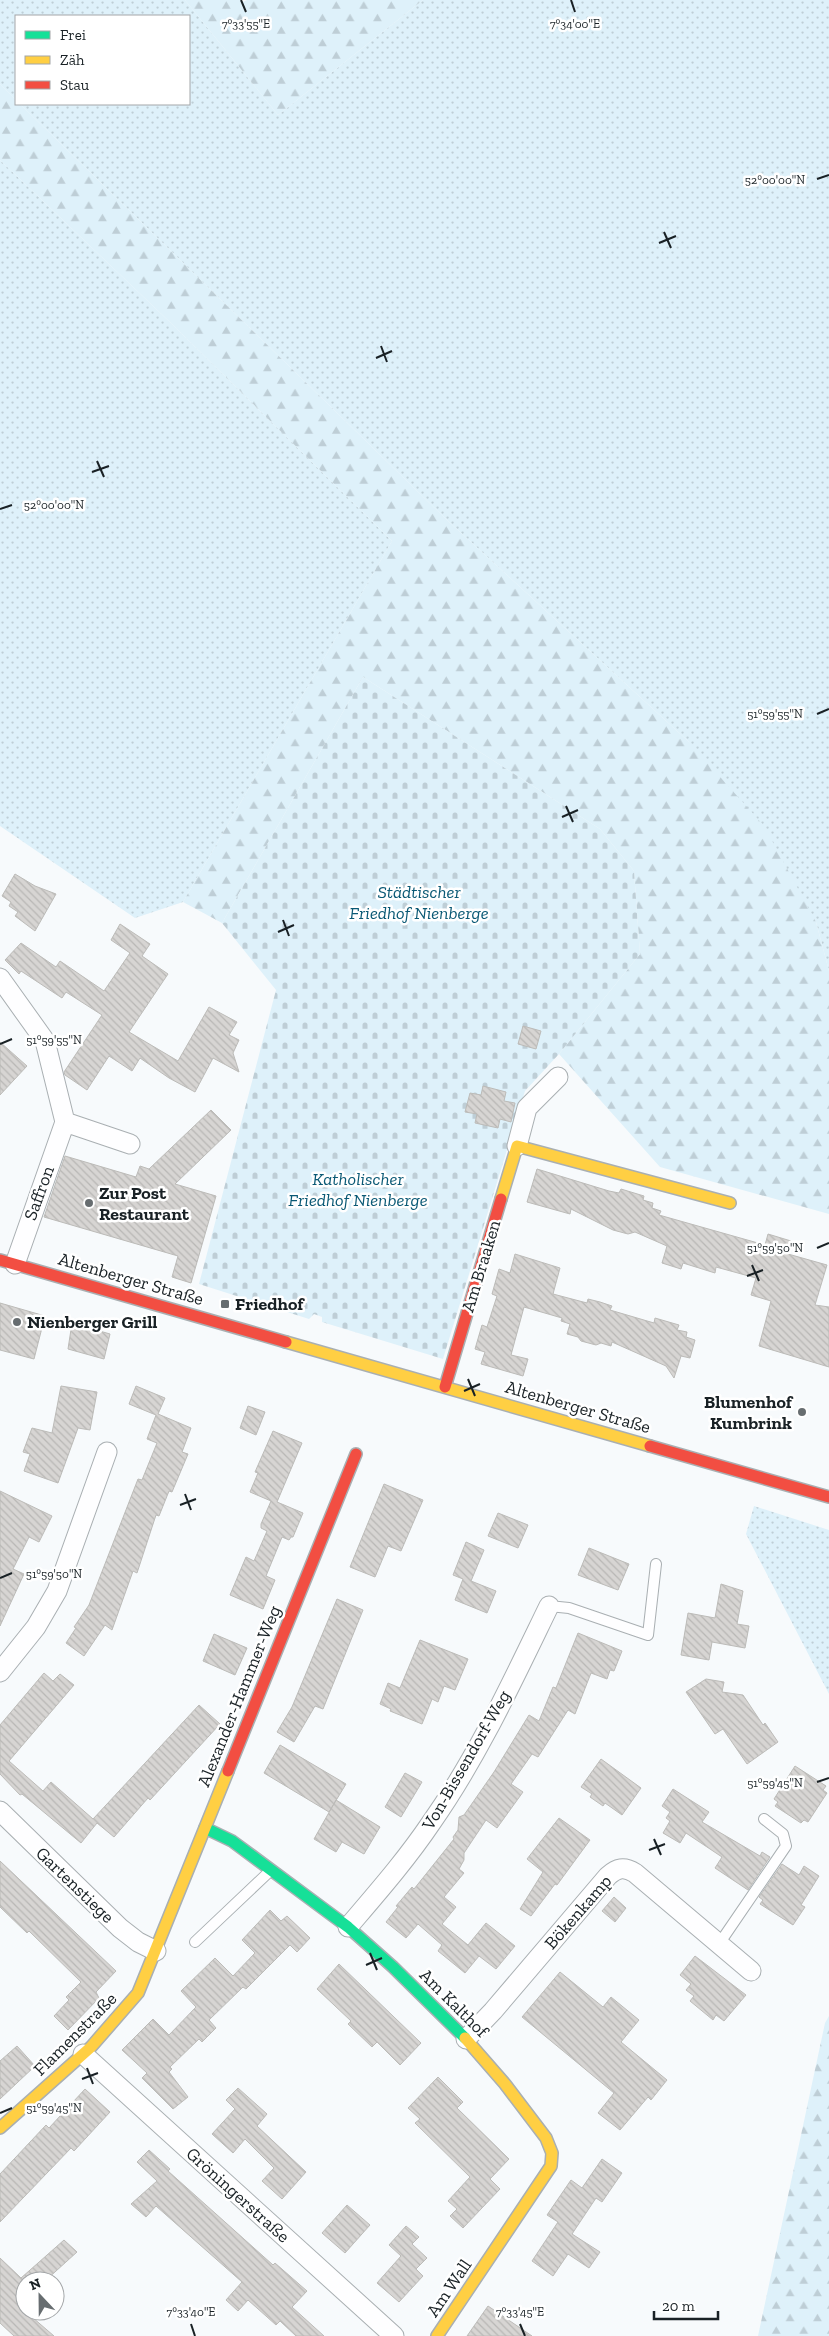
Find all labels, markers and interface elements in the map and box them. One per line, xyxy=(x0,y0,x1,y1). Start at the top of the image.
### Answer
legend xyxy=(15,15,190,105)
text: 7°33'55"E xyxy=(222,17,270,31)
text: 7°34'00"E xyxy=(550,17,600,31)
text: Frei xyxy=(60,26,86,44)
text: Zäh xyxy=(60,51,85,69)
text: Stau xyxy=(60,76,90,94)
text: 52°00'00"N xyxy=(745,173,805,187)
text: 52°00'00"N xyxy=(24,498,84,512)
text: 51°59'55"N xyxy=(747,707,803,721)
park label: Städtischer Friedhof Nienberge xyxy=(349,881,489,924)
text: 51°59'55"N xyxy=(26,1033,82,1047)
street label: Saffron xyxy=(19,1162,59,1223)
park label: Katholischer Friedhof Nienberge xyxy=(288,1168,428,1211)
place label: Zur Post Restaurant xyxy=(99,1182,190,1225)
marker: Zur Post Restaurant xyxy=(83,1197,95,1209)
street label: Am Braaken xyxy=(457,1217,506,1315)
text: 51°59'50"N xyxy=(747,1241,803,1255)
street label: Altenberger Straße xyxy=(56,1248,206,1310)
place label: Friedhof xyxy=(235,1293,305,1315)
marker: Friedhof xyxy=(219,1298,231,1310)
place label: Nienberger Grill xyxy=(27,1311,157,1333)
marker: Nienberger Grill xyxy=(11,1316,23,1328)
street label: Altenberger Straße xyxy=(503,1376,653,1438)
place label: Blumenhof Kumbrink xyxy=(704,1391,794,1434)
marker: Blumenhof Kumbrink xyxy=(796,1406,808,1418)
text: 51°59'50"N xyxy=(26,1567,82,1581)
street label: Alexander-Hammer-Weg xyxy=(193,1602,286,1790)
street label: Von-Bissendorf-Weg xyxy=(417,1686,515,1835)
text: 51°59'45"N xyxy=(747,1776,803,1790)
street label: Gartenstiege xyxy=(31,1842,119,1928)
street label: Bökenkamp xyxy=(540,1870,616,1954)
street label: Am Kalthof xyxy=(415,1964,494,2043)
street label: Flamenstraße xyxy=(29,1988,121,2080)
text: 51°59'45"N xyxy=(26,2101,82,2115)
street label: Gröningerstraße xyxy=(182,2143,294,2247)
street label: Am Wall xyxy=(422,2255,476,2321)
north arrow xyxy=(15,2271,65,2321)
text: N xyxy=(27,2274,44,2294)
scale bar xyxy=(654,2288,718,2320)
text: 20 m xyxy=(662,2297,695,2315)
text: 7°33'40"E xyxy=(167,2305,215,2319)
text: 7°33'45"E xyxy=(496,2305,544,2319)

